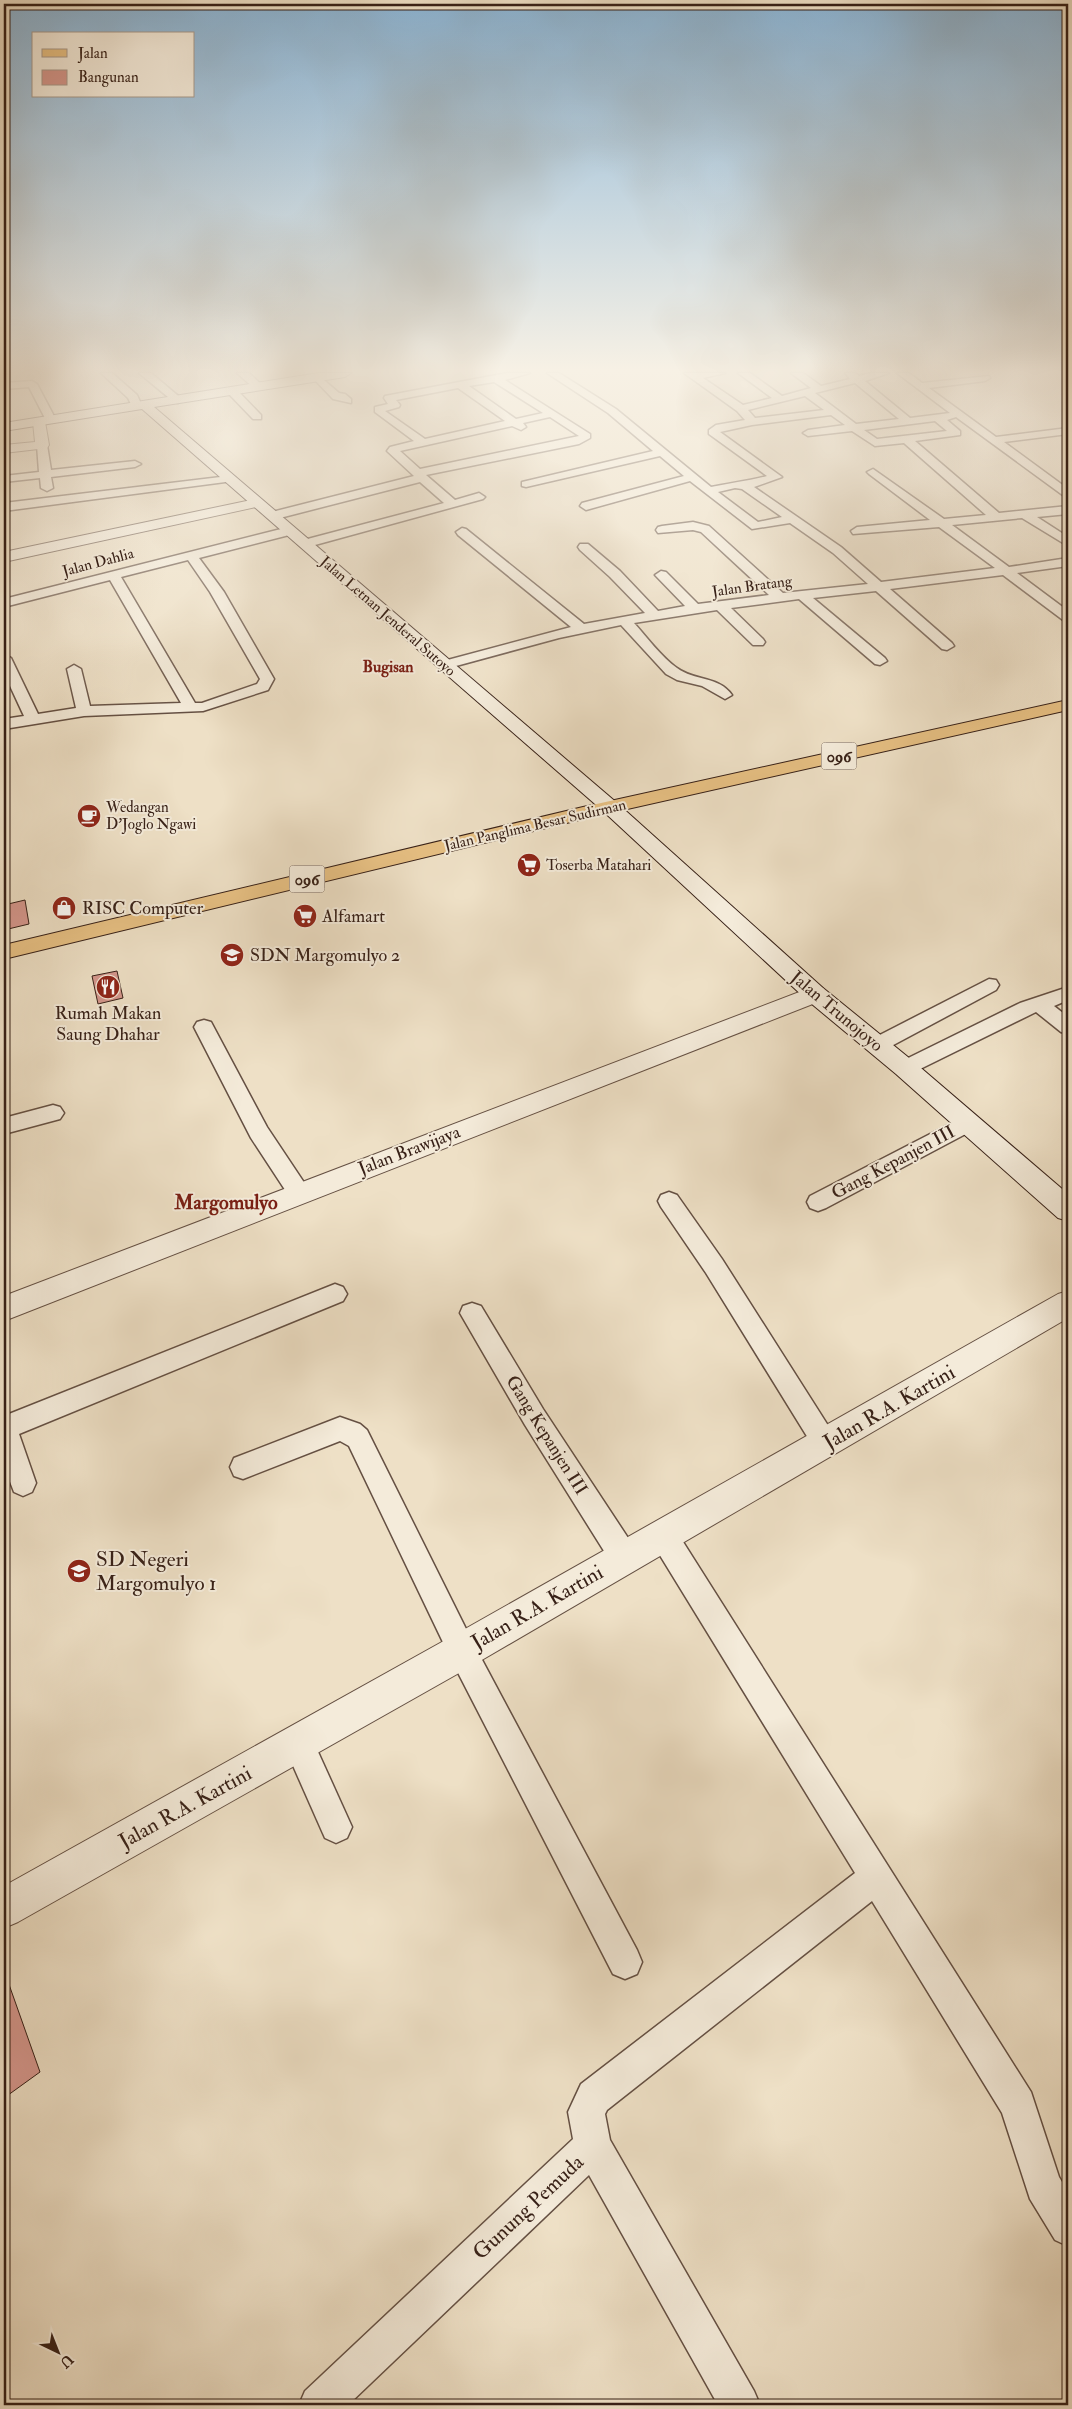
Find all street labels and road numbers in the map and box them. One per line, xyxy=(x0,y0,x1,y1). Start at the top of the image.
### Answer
street label: Jalan Dahlia xyxy=(59,544,137,582)
street label: Jalan Letnan Jenderal Sutoyo xyxy=(315,552,459,681)
street label: Jalan Bratang xyxy=(710,571,794,603)
road number: 096 xyxy=(822,742,856,769)
street label: Jalan Panglima Besar Sudirman xyxy=(441,795,628,857)
road number: 096 xyxy=(290,866,324,892)
street label: Jalan Trunojoyo xyxy=(785,965,888,1057)
street label: Jalan Brawijaya xyxy=(354,1120,464,1181)
street label: Gang Kepanjen III xyxy=(828,1120,959,1205)
street label: Jalan R.A. Kartini xyxy=(818,1359,960,1457)
street label: Gang Kepanjen III xyxy=(501,1371,593,1499)
street label: Jalan R.A. Kartini xyxy=(466,1559,608,1657)
street label: Jalan R.A. Kartini xyxy=(113,1760,257,1856)
street label: Gunung Pemuda xyxy=(467,2149,590,2266)

